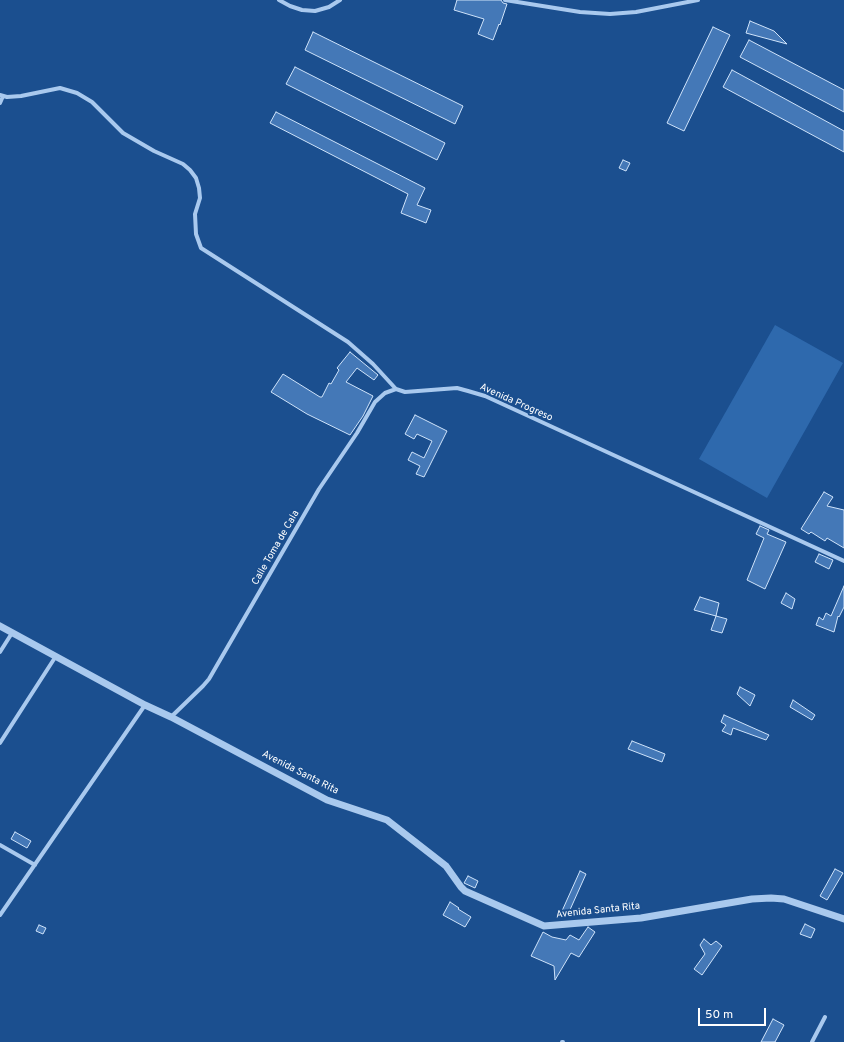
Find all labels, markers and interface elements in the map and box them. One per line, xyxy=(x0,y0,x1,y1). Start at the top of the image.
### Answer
street label: Avenida Progreso xyxy=(478,382,554,424)
street label: Calle Toma de Cala xyxy=(250,509,302,587)
street label: Avenida Santa Rita xyxy=(260,748,340,798)
street label: Avenida Santa Rita xyxy=(555,901,641,921)
scale bar xyxy=(700,1000,768,1026)
text: 50 m xyxy=(705,1007,733,1023)

